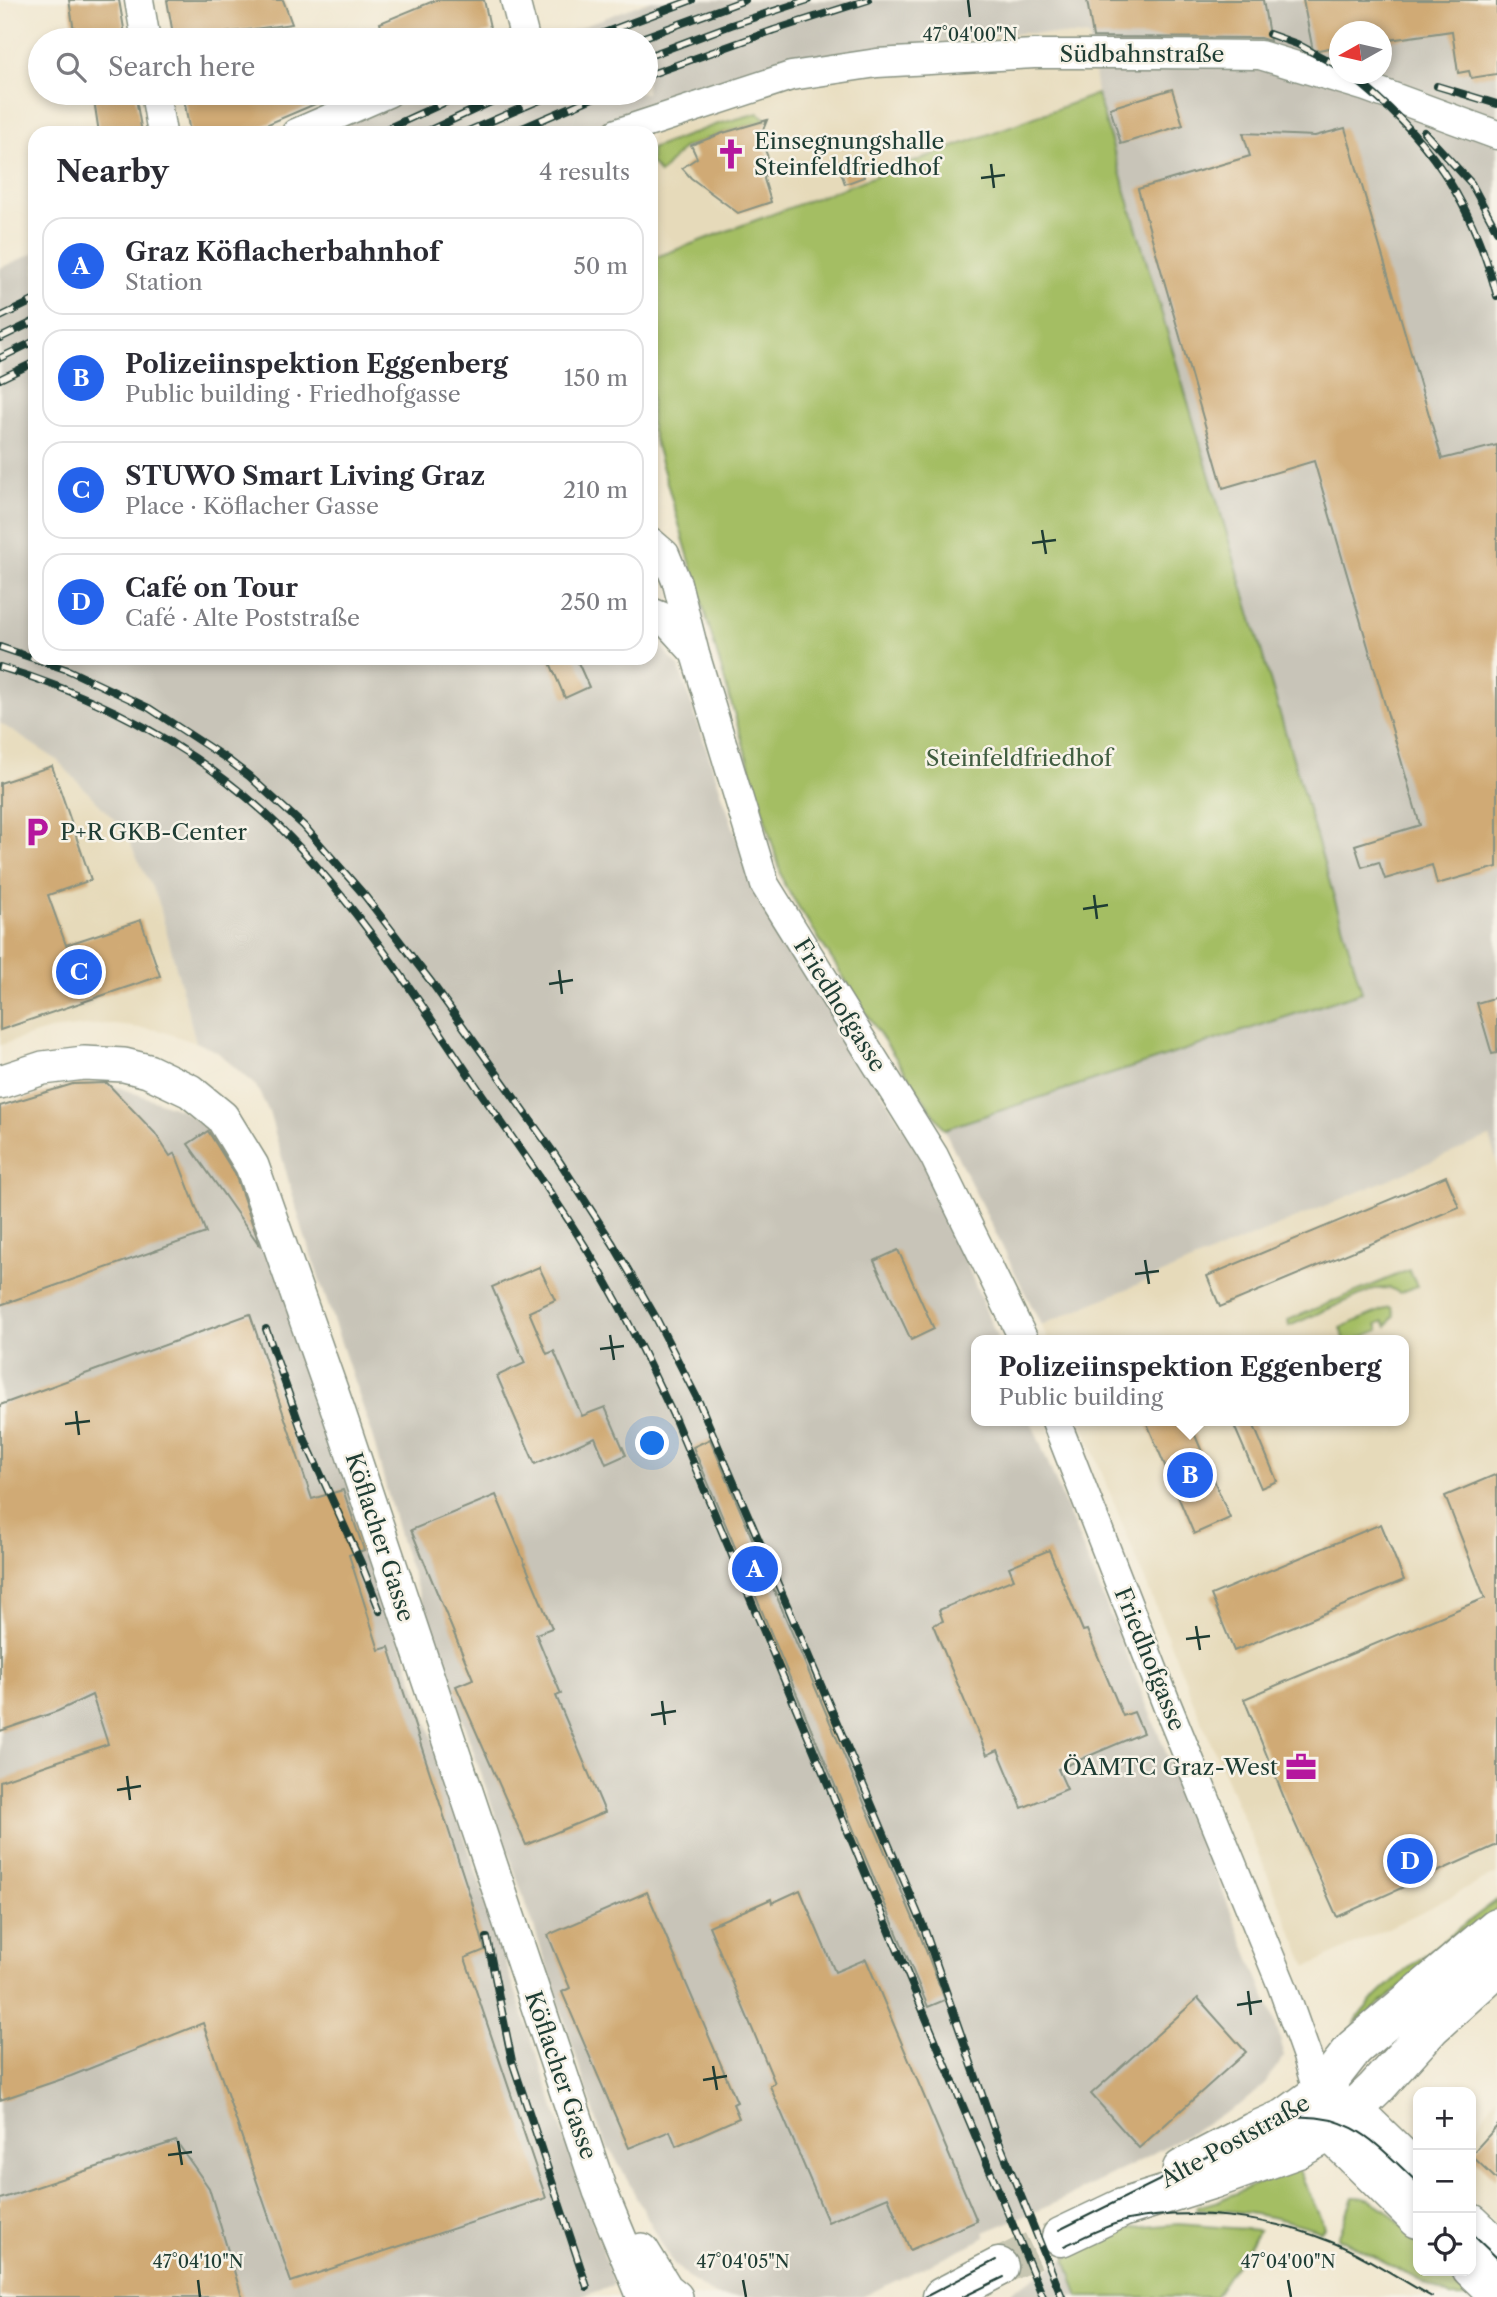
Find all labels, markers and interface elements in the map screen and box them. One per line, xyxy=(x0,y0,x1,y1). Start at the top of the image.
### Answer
north arrow xyxy=(1329,21,1392,84)
text: 47°04'00"N xyxy=(922,24,1018,46)
search box xyxy=(28,28,658,105)
street label: Südbahnstraße xyxy=(1060,40,1225,68)
icon: search xyxy=(52,48,90,86)
text: Search here xyxy=(108,51,255,83)
place label: Einsegnungshalle Steinfeldfriedhof xyxy=(754,127,944,181)
church icon: Einsegnungshalle Steinfeldfriedhof xyxy=(714,137,748,171)
text: Nearby xyxy=(56,153,169,190)
text: 4 results xyxy=(539,158,630,186)
text: Graz Köflacherbahnhof xyxy=(125,236,440,268)
text: A xyxy=(72,252,90,280)
text: 50 m xyxy=(573,252,628,280)
text: Station xyxy=(125,268,203,296)
text: Polizeiinspektion Eggenberg xyxy=(125,348,508,380)
text: B xyxy=(72,364,90,392)
text: 150 m xyxy=(564,364,628,392)
text: Public building · Friedhofgasse xyxy=(125,380,461,408)
text: STUWO Smart Living Graz xyxy=(125,460,485,492)
text: C xyxy=(72,476,90,504)
text: 210 m xyxy=(563,476,628,504)
text: Place · Köflacher Gasse xyxy=(125,492,379,520)
text: Café on Tour xyxy=(125,572,298,604)
text: D xyxy=(71,588,91,616)
text: 250 m xyxy=(560,588,628,616)
text: Café · Alte Poststraße xyxy=(125,604,360,632)
park label: Steinfeldfriedhof xyxy=(926,744,1115,772)
parking icon: P+R GKB-Center xyxy=(20,815,54,849)
place label: P+R GKB-Center xyxy=(60,818,248,846)
street label: Friedhofgasse xyxy=(788,933,892,1077)
pin: C xyxy=(56,946,102,998)
popup xyxy=(971,1335,1409,1426)
text: Polizeiinspektion Eggenberg xyxy=(998,1351,1382,1383)
text: Public building xyxy=(998,1383,1163,1411)
your location xyxy=(635,1426,669,1460)
street label: Köflacher Gasse xyxy=(339,1449,421,1625)
pin: B xyxy=(1167,1449,1213,1501)
pin: A xyxy=(732,1543,778,1595)
street label: Friedhofgasse xyxy=(1109,1583,1191,1735)
office icon: ÖAMTC Graz-West xyxy=(1284,1750,1318,1784)
place label: ÖAMTC Graz-West xyxy=(1063,1753,1278,1781)
pin: D xyxy=(1387,1835,1433,1887)
street label: Köflacher Gasse xyxy=(519,1987,603,2163)
map controls xyxy=(1413,2087,1476,2276)
button: + xyxy=(1413,2087,1476,2150)
street label: Alte Poststraße xyxy=(1155,2088,1315,2194)
button: − xyxy=(1413,2150,1476,2213)
button: locate xyxy=(1413,2213,1476,2276)
text: 47°04'10"N xyxy=(152,2251,244,2273)
text: 47°04'05"N xyxy=(696,2251,790,2273)
text: 47°04'00"N xyxy=(1240,2251,1336,2273)

